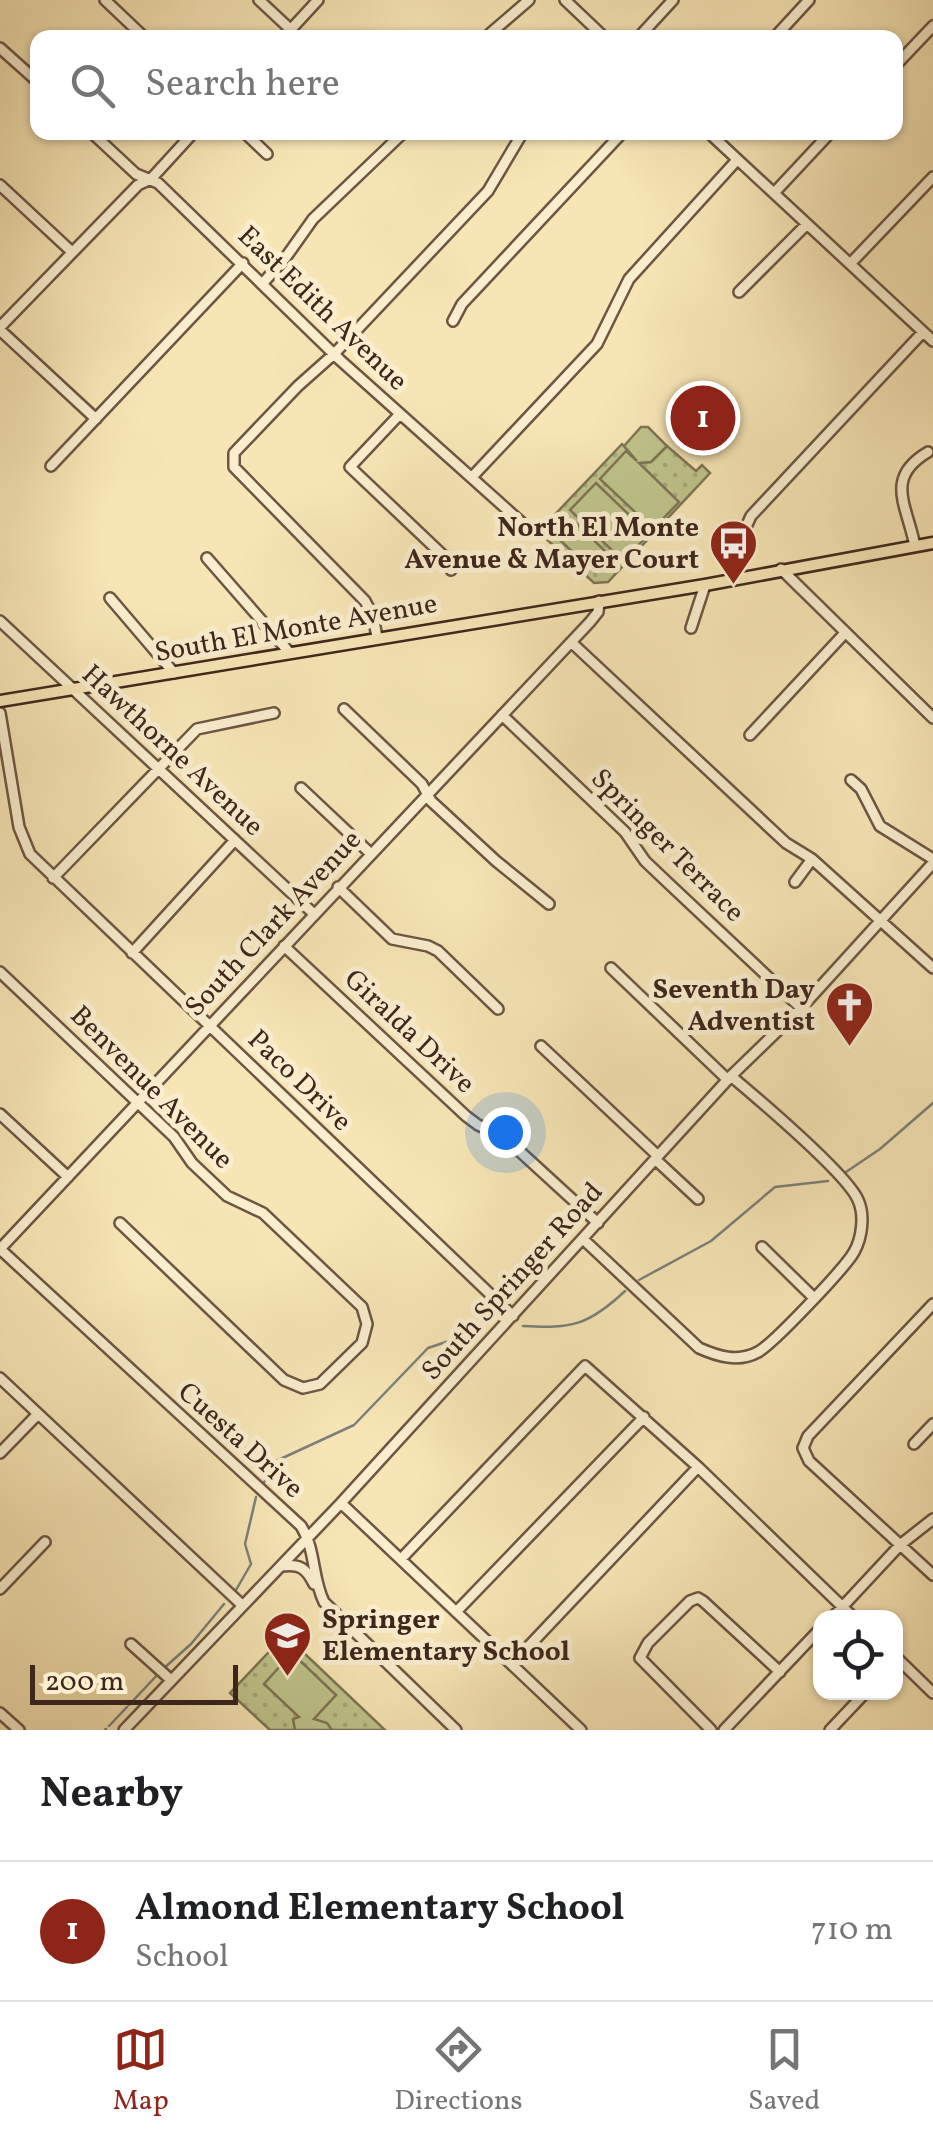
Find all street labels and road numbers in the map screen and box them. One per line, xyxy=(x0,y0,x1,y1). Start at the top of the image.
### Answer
street label: East Edith Avenue xyxy=(228,218,416,400)
street label: South El Monte Avenue xyxy=(152,585,440,673)
street label: Hawthorne Avenue xyxy=(72,656,272,846)
street label: Springer Terrace xyxy=(581,760,753,932)
street label: South Clark Avenue xyxy=(177,822,371,1026)
street label: Giralda Drive xyxy=(335,961,483,1103)
street label: Benvenue Avenue xyxy=(60,997,242,1179)
street label: Paco Drive xyxy=(238,1021,360,1141)
street label: South Springer Road xyxy=(413,1174,613,1390)
street label: Cuesta Drive xyxy=(169,1374,311,1508)

